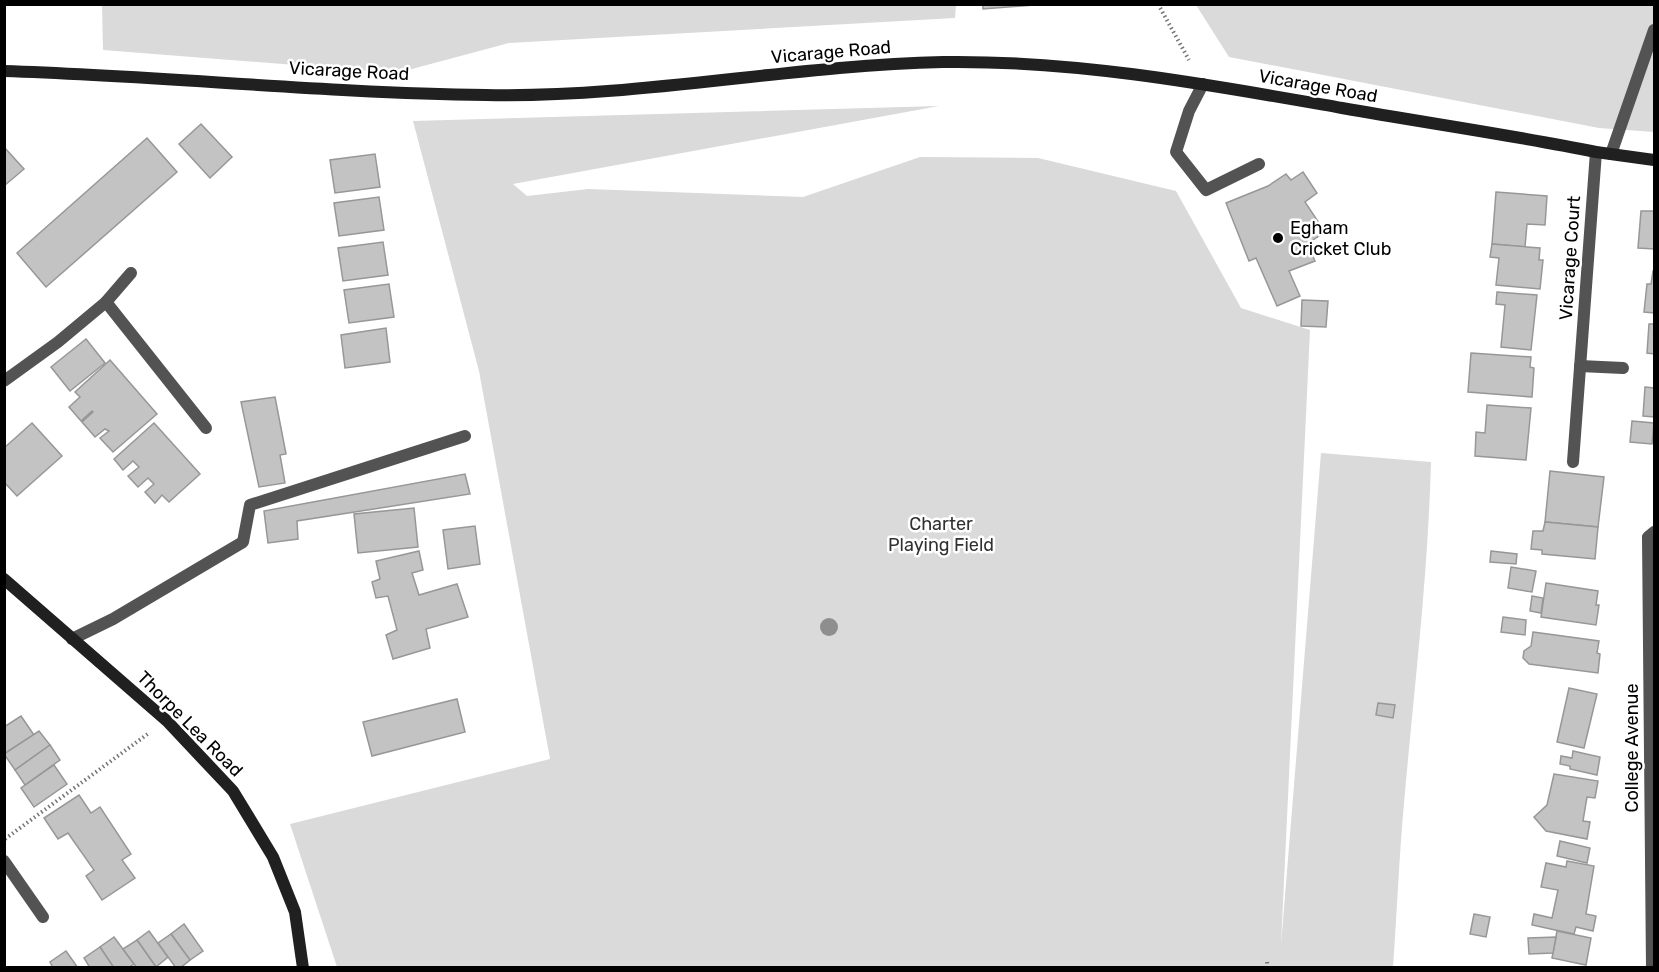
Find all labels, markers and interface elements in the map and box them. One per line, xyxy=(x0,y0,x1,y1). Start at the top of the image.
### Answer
street label: Vicarage Road xyxy=(770,36,892,68)
street label: Vicarage Road xyxy=(288,57,410,85)
street label: Vicarage Road xyxy=(1257,65,1379,107)
street label: Vicarage Court xyxy=(1555,195,1585,321)
place label: Egham Cricket Club xyxy=(1290,217,1391,260)
marker: Egham Cricket Club xyxy=(1271,231,1285,245)
park label: Charter Playing Field xyxy=(888,513,994,556)
street label: Thorpe Lea Road xyxy=(133,667,247,781)
street label: College Avenue xyxy=(1621,684,1643,812)

